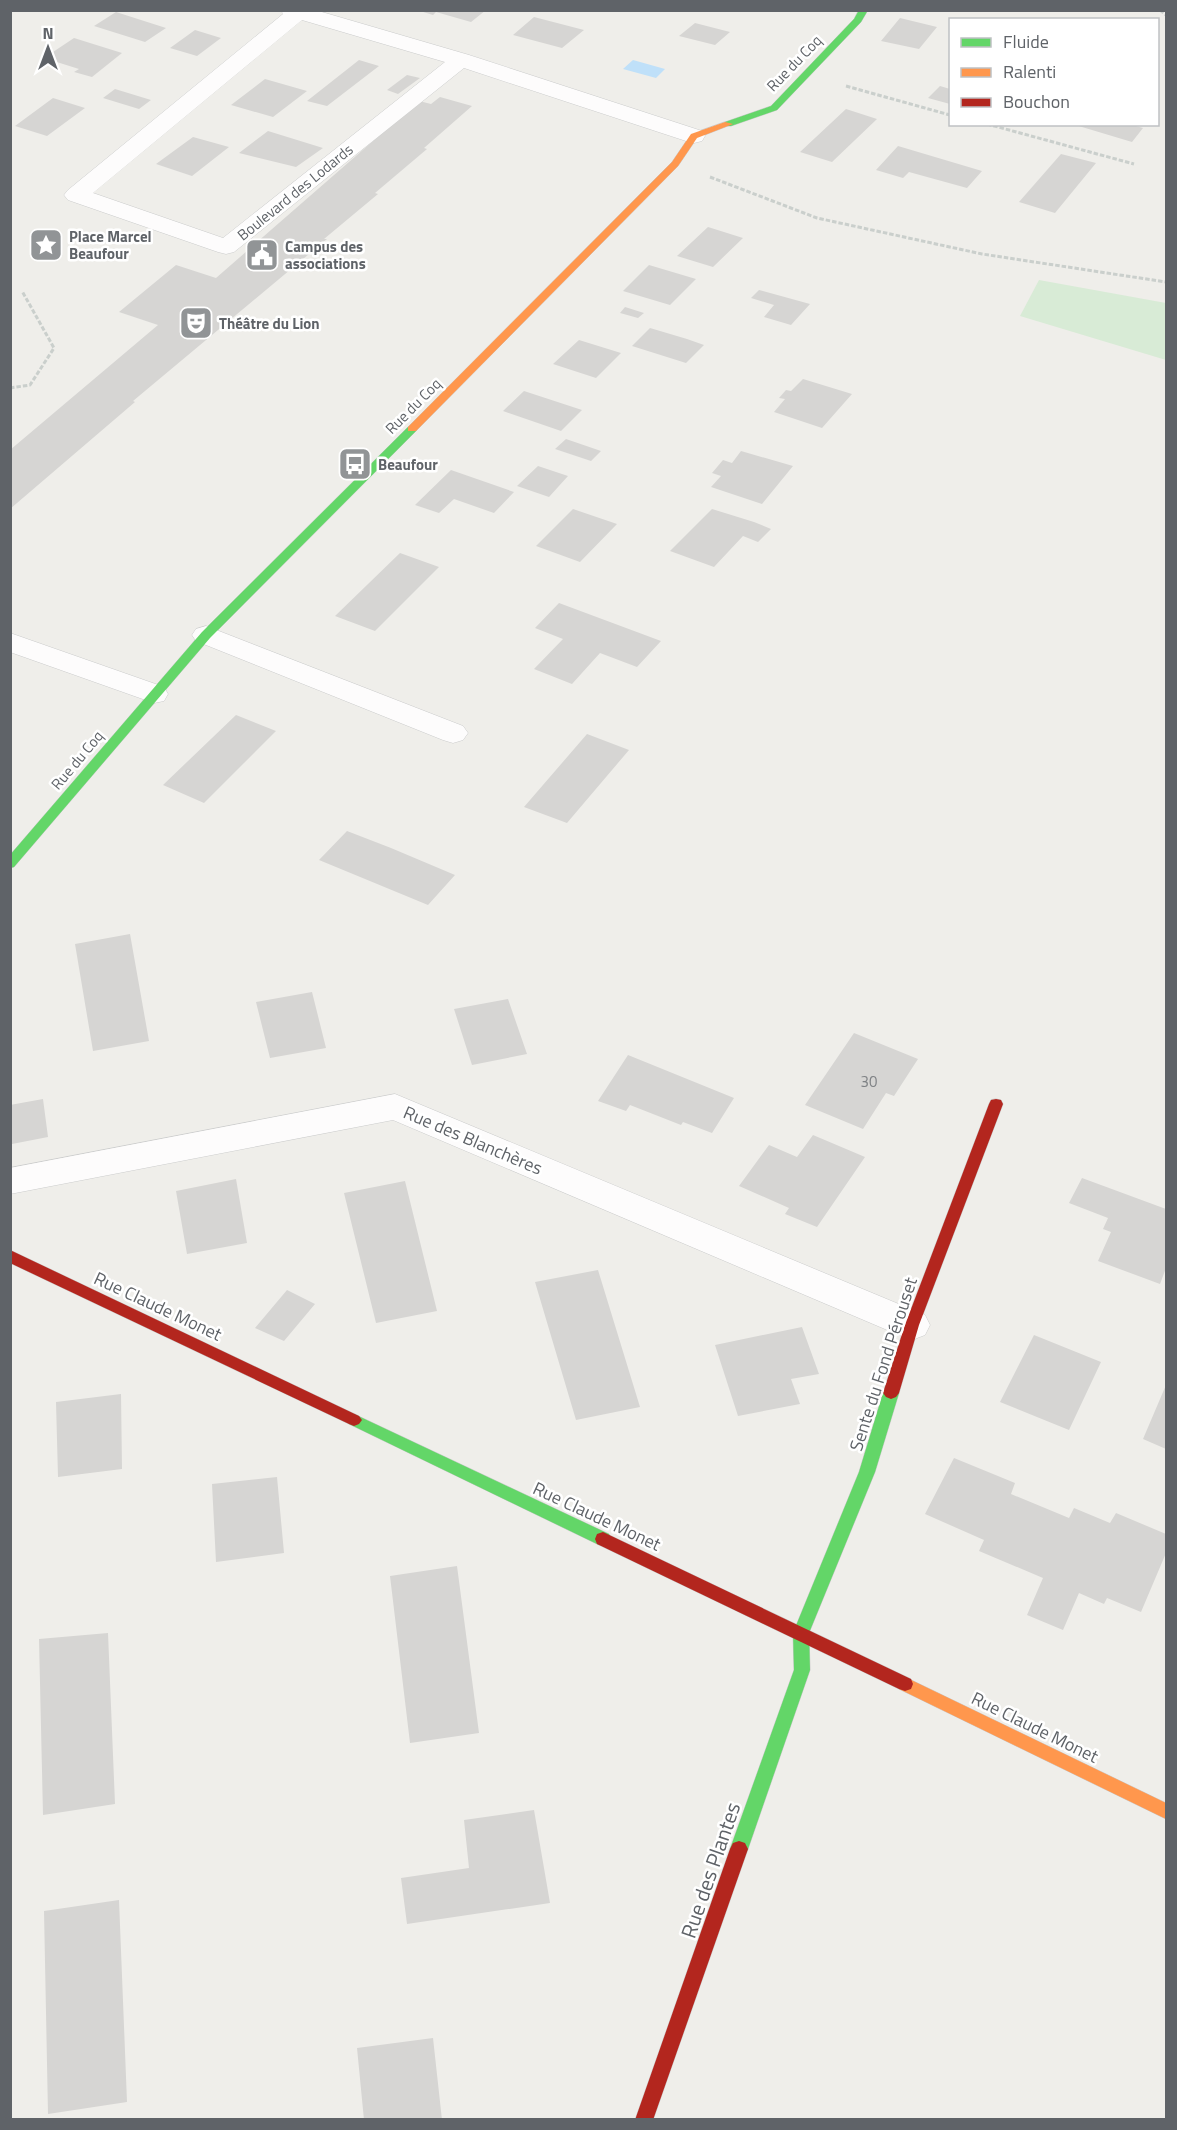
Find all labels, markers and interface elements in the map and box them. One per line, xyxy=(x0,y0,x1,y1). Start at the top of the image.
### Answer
north arrow xyxy=(18,18,78,78)
legend xyxy=(949,18,1159,126)
text: N xyxy=(42,21,54,45)
text: Fluide xyxy=(1003,28,1049,55)
street label: Rue du Coq xyxy=(761,29,827,97)
text: Ralenti xyxy=(1003,58,1056,85)
text: Bouchon xyxy=(1003,88,1070,115)
street label: Boulevard des Lodards xyxy=(232,138,358,246)
place label: Place Marcel Beaufour xyxy=(69,225,152,265)
place icon: Place Marcel Beaufour xyxy=(28,227,64,263)
place label: Campus des associations xyxy=(285,235,366,275)
public building icon: Campus des associations xyxy=(244,237,280,273)
theatre icon: Théâtre du Lion xyxy=(178,305,214,341)
place label: Théâtre du Lion xyxy=(219,312,320,335)
street label: Rue du Coq xyxy=(380,373,446,439)
bus stop icon: Beaufour xyxy=(337,446,373,482)
place label: Beaufour xyxy=(378,453,438,476)
street label: Rue du Coq xyxy=(45,725,109,795)
house number: 30 xyxy=(861,1070,877,1093)
street label: Rue des Blanchères xyxy=(399,1099,547,1181)
street label: Rue Claude Monet xyxy=(90,1265,227,1348)
street label: Sente du Fond Pérouset xyxy=(842,1273,924,1454)
street label: Rue Claude Monet xyxy=(529,1475,666,1558)
street label: Rue Claude Monet xyxy=(967,1685,1104,1770)
street label: Rue des Plantes xyxy=(672,1798,748,1942)

